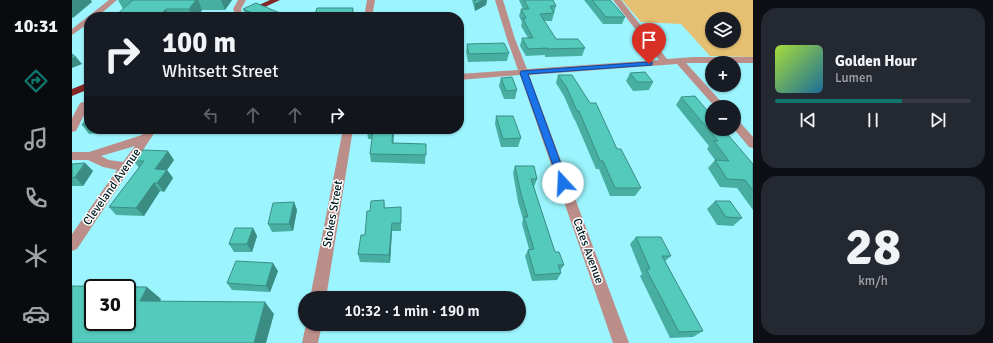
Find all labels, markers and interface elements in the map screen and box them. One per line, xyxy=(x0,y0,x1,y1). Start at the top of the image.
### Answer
map controls xyxy=(705,12,741,136)
button: layers xyxy=(705,12,741,48)
text: 10:31 xyxy=(14,15,58,37)
pin xyxy=(632,23,666,64)
text: 100 m xyxy=(162,26,236,60)
icon: right xyxy=(96,28,148,80)
icon: arrive xyxy=(638,29,660,51)
text: Golden Hour xyxy=(835,52,917,70)
button: + xyxy=(705,56,741,92)
text: Whitsett Street xyxy=(162,60,279,82)
icon: directions xyxy=(22,67,50,95)
text: Lumen xyxy=(835,70,873,86)
button: − xyxy=(705,100,741,136)
icon: left xyxy=(200,104,222,126)
icon: ahead xyxy=(242,104,264,126)
icon: ahead xyxy=(284,104,306,126)
icon: right xyxy=(326,104,348,126)
icon: previous xyxy=(797,109,819,131)
icon: pause xyxy=(862,109,884,131)
icon: next xyxy=(927,109,949,131)
icon: music xyxy=(22,125,50,153)
street label: Cleveland Avenue xyxy=(80,146,144,228)
position arrow xyxy=(542,162,584,204)
street label: Stokes Street xyxy=(320,179,346,249)
icon: phone xyxy=(22,184,50,212)
text: 28 xyxy=(845,215,901,279)
street label: Cates Avenue xyxy=(569,216,607,286)
icon: climate xyxy=(22,242,50,270)
text: km/h xyxy=(858,273,888,289)
speed limit sign: 30 xyxy=(84,279,136,331)
icon: car xyxy=(22,300,50,328)
text: 10:32 · 1 min · 190 m xyxy=(345,302,479,320)

